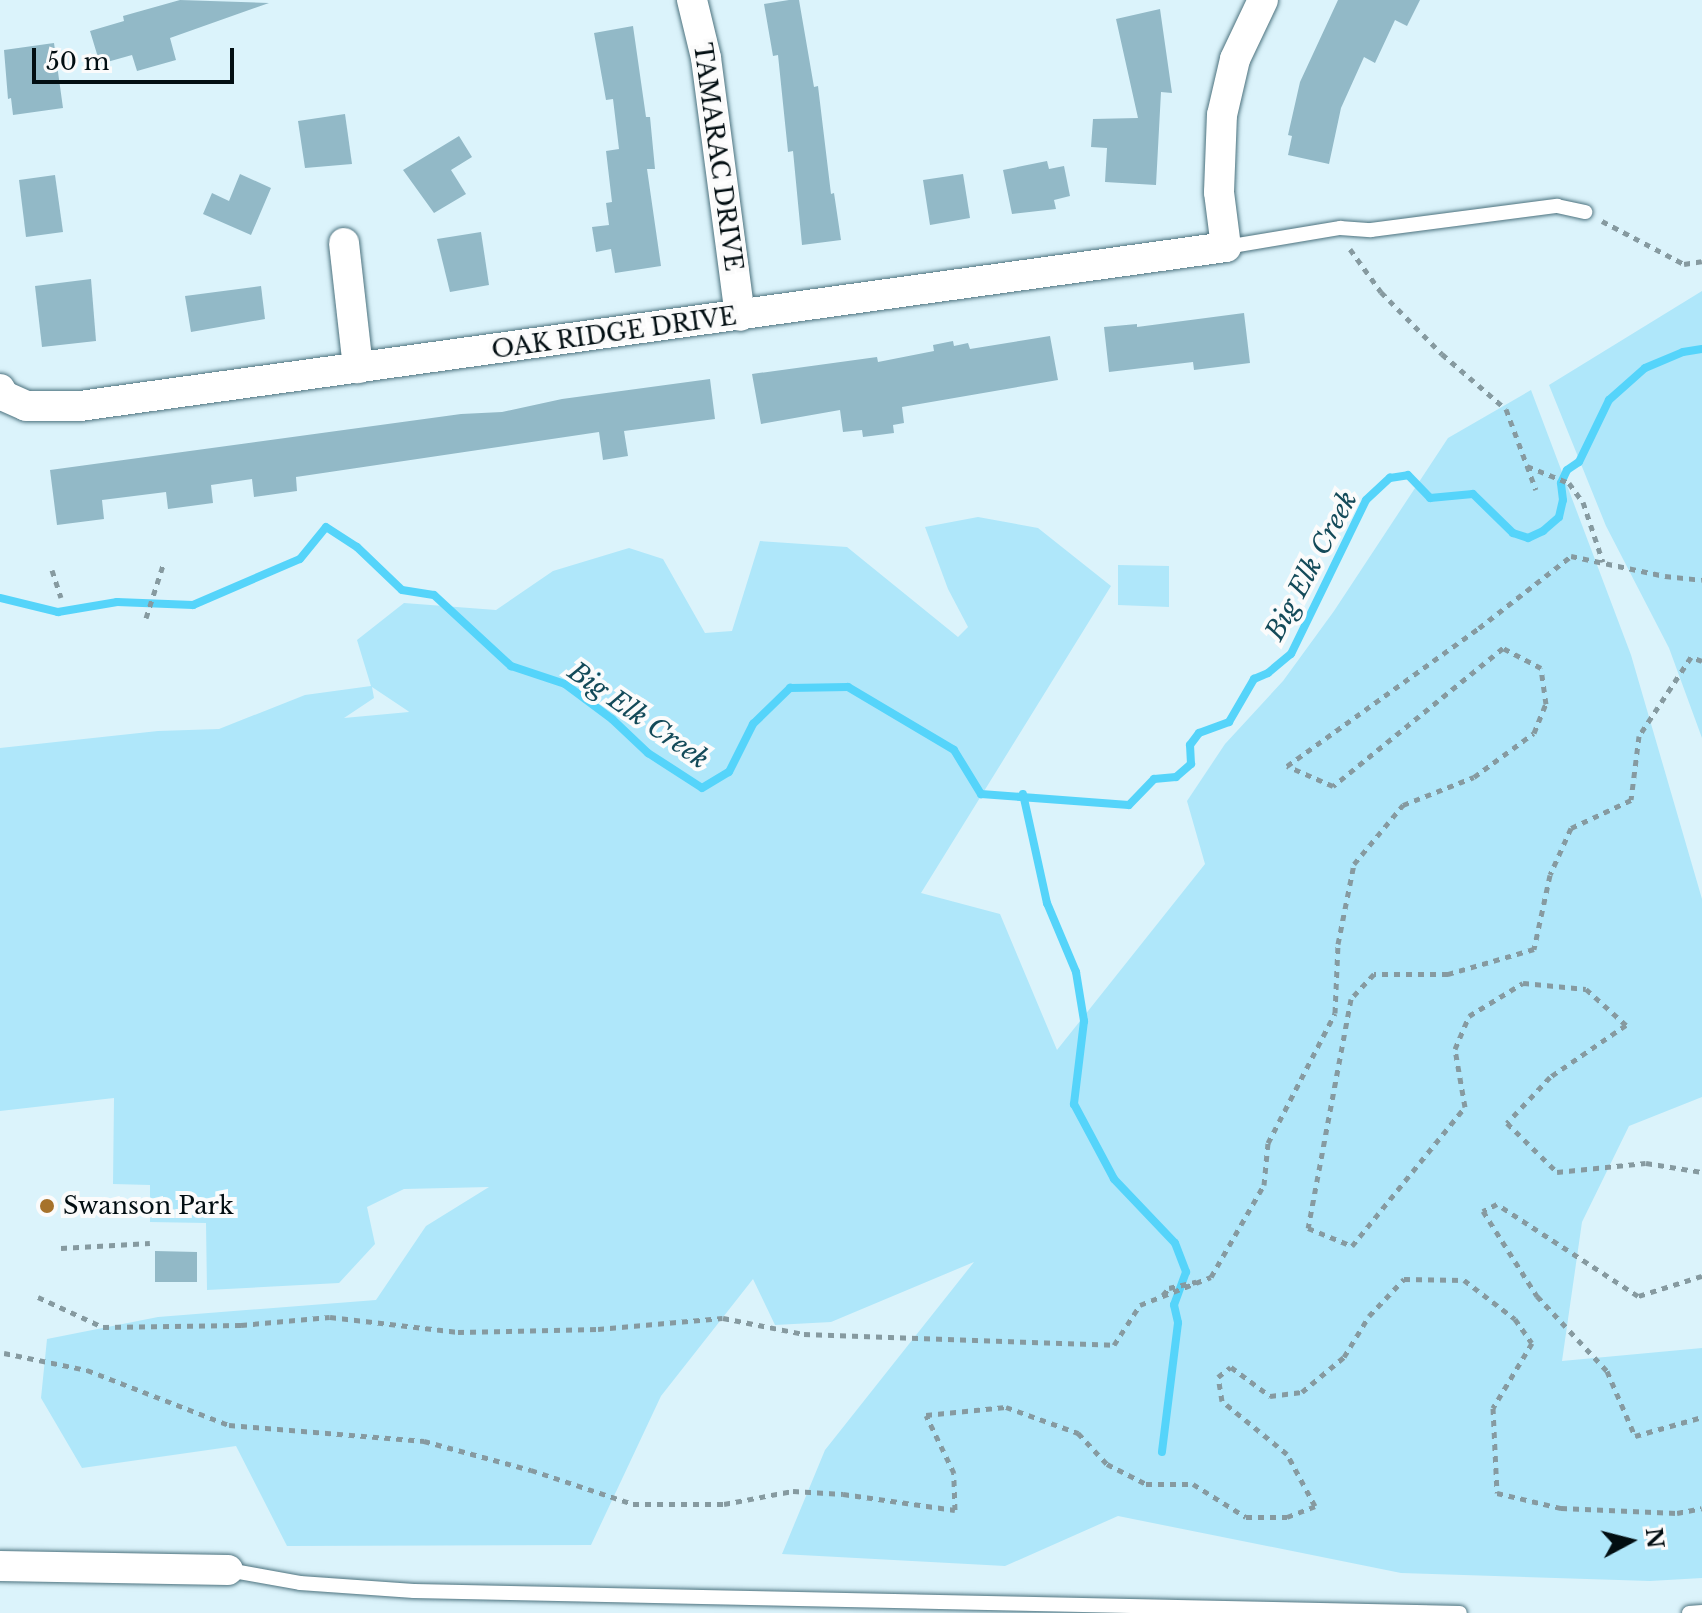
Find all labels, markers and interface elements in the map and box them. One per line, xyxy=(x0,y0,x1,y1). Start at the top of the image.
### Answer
scale bar xyxy=(36,32,238,82)
street label: TAMARAC DRIVE xyxy=(688,41,748,273)
text: 50 m xyxy=(46,47,109,76)
street label: OAK RIDGE DRIVE xyxy=(490,302,738,364)
water label: Big Elk Creek xyxy=(1260,486,1364,646)
water label: Big Elk Creek xyxy=(562,656,714,776)
place label: Swanson Park xyxy=(63,1192,234,1220)
marker: Swanson Park xyxy=(38,1197,56,1215)
north arrow xyxy=(1590,1501,1670,1581)
text: N xyxy=(1640,1526,1669,1550)

